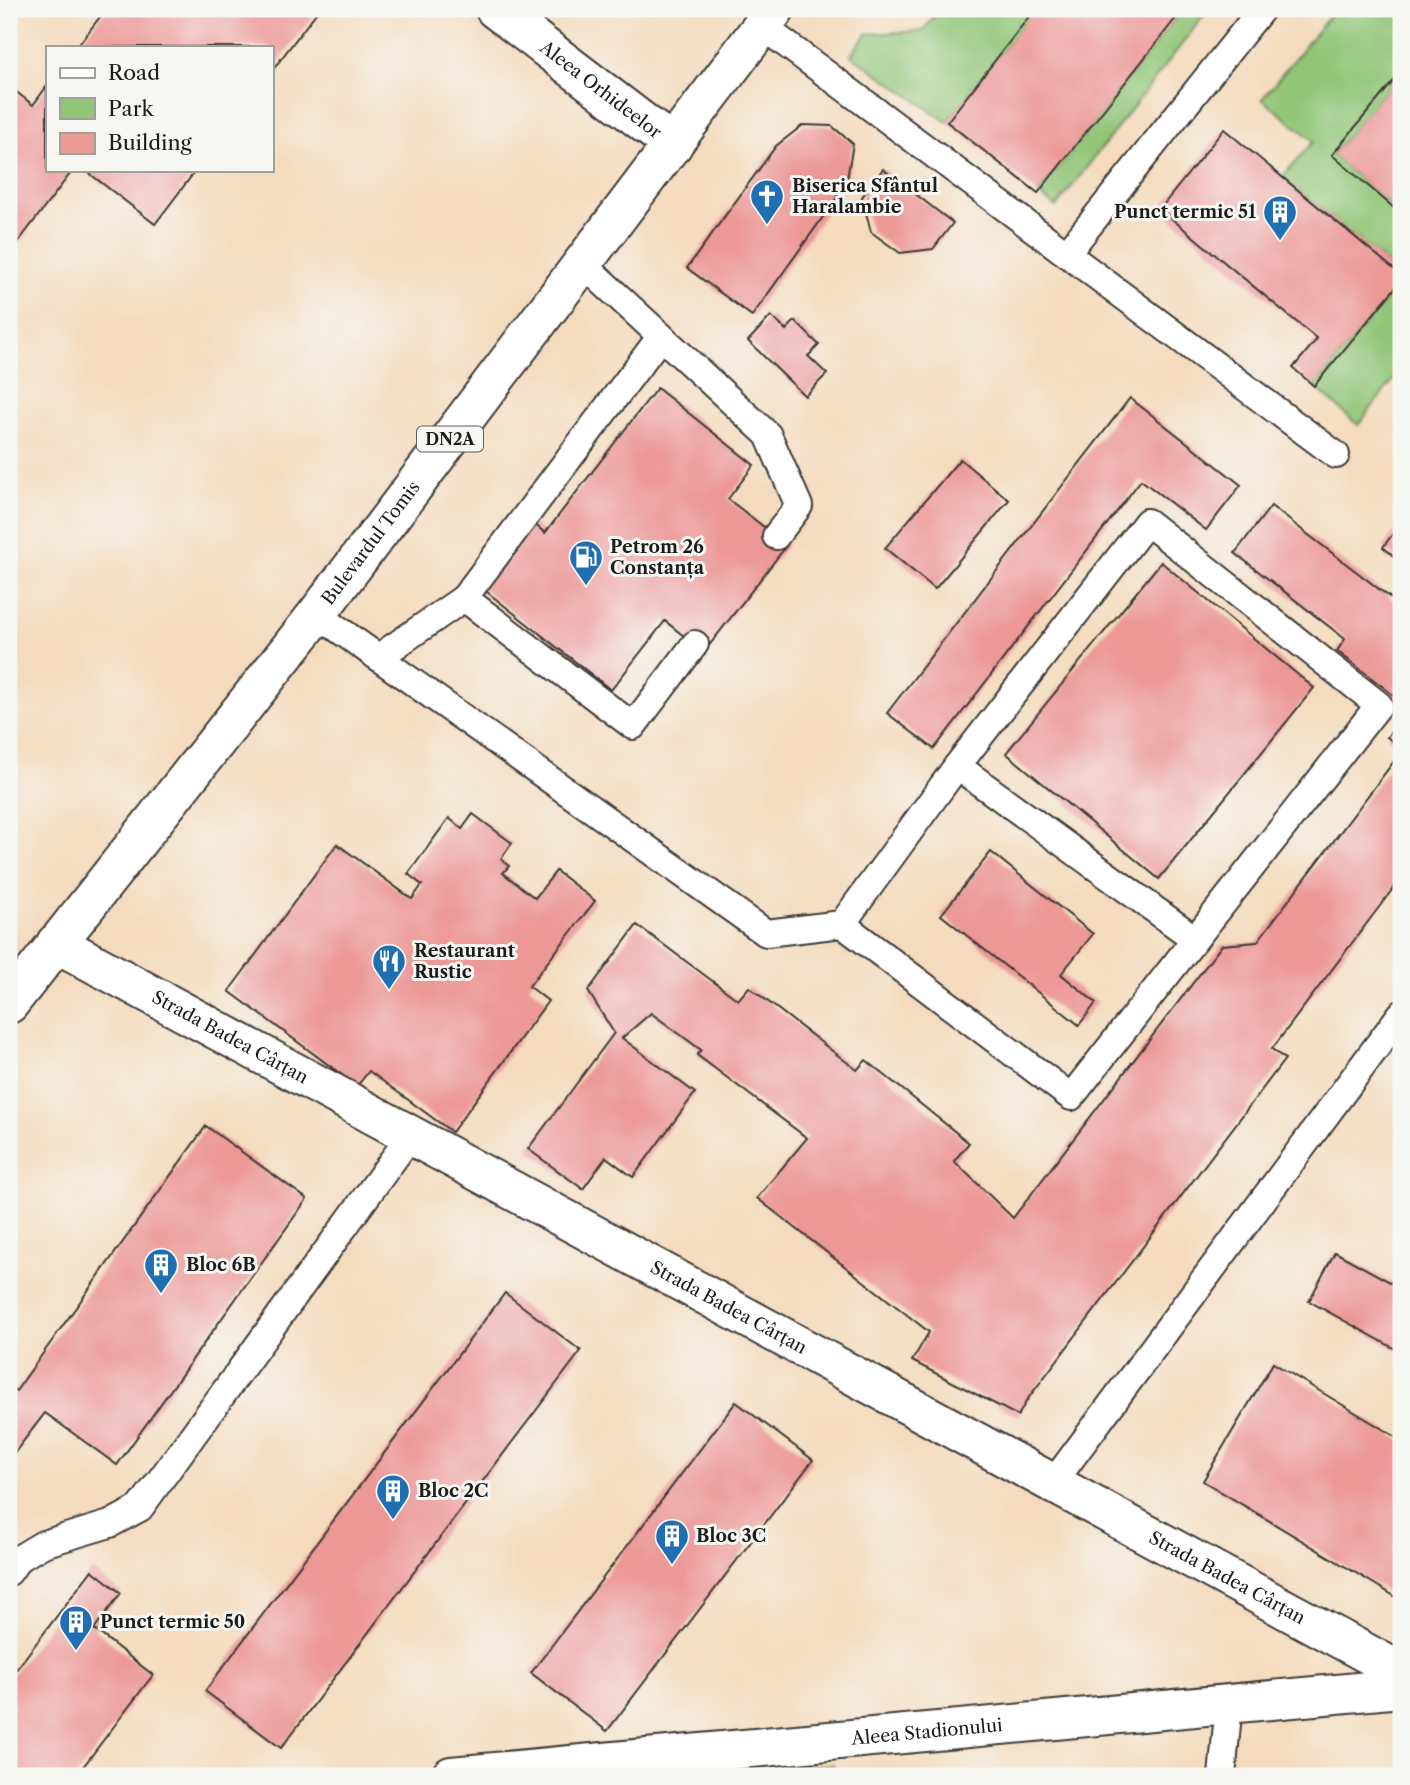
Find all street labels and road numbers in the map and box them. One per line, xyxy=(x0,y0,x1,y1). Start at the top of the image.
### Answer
street label: Aleea Orhideelor xyxy=(535,36,666,143)
road number: DN2A xyxy=(417,426,483,452)
street label: Bulevardul Tomis xyxy=(317,477,425,609)
street label: Strada Badea Cârțan xyxy=(148,986,312,1089)
street label: Strada Badea Cârțan xyxy=(647,1256,811,1359)
street label: Strada Badea Cârțan xyxy=(1145,1526,1309,1629)
street label: Aleea Stadionului xyxy=(850,1714,1004,1750)

